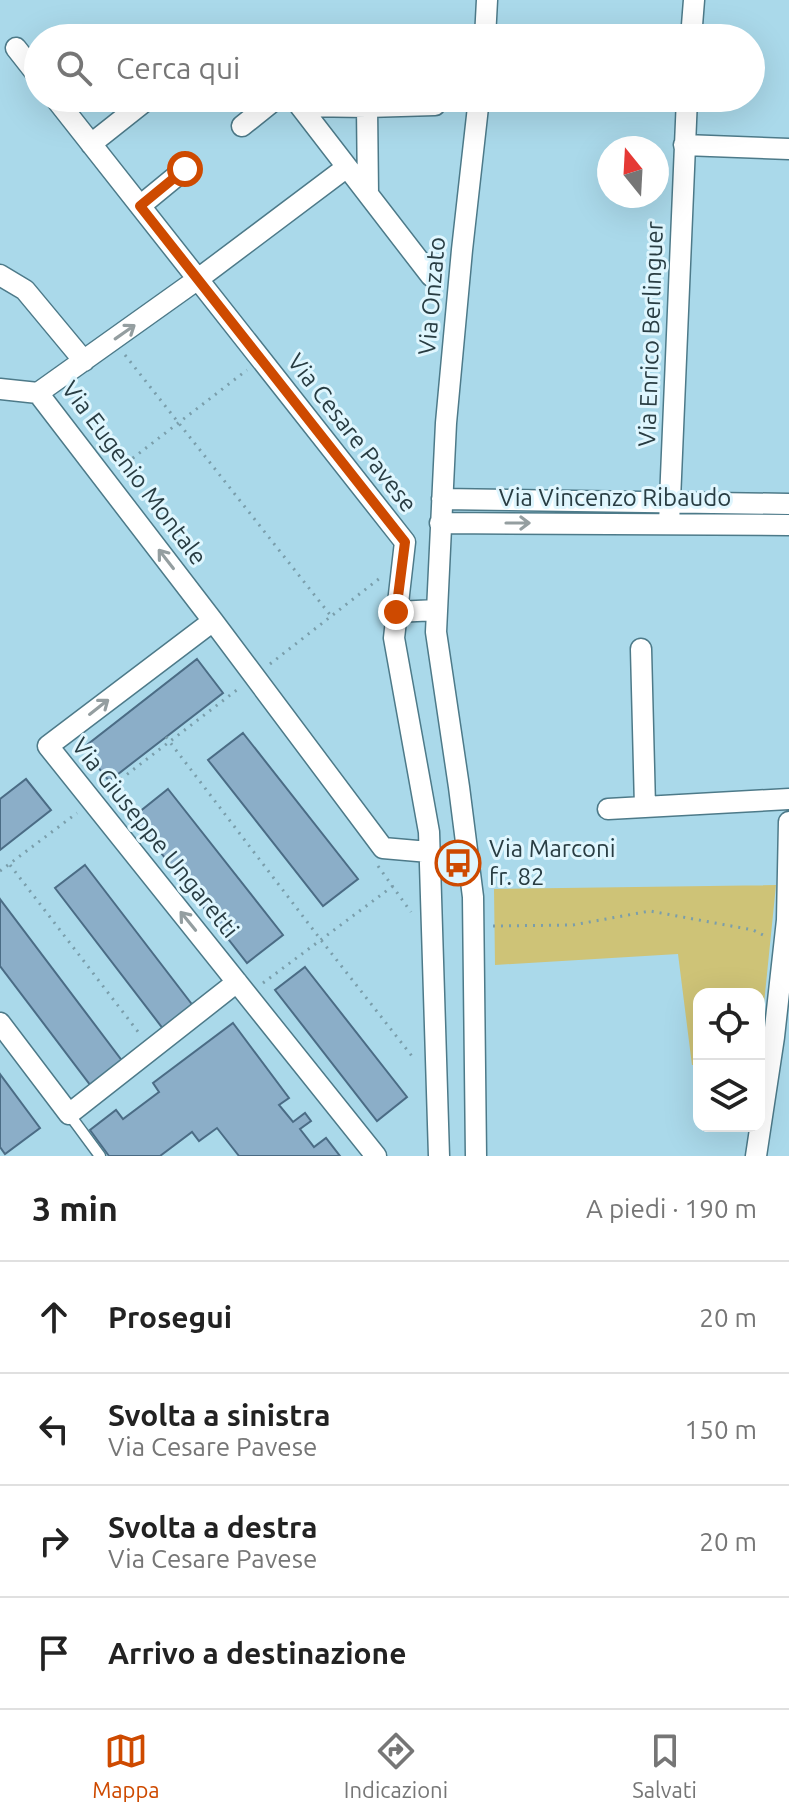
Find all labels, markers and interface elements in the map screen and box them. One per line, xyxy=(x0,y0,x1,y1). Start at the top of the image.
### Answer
search box xyxy=(24,24,765,112)
icon: search xyxy=(52,46,96,90)
text: Cerca qui xyxy=(116,51,240,85)
north arrow xyxy=(597,136,669,208)
route start xyxy=(167,151,203,187)
street label: Via Enrico Berlinguer xyxy=(633,221,668,447)
street label: Via Onzato xyxy=(413,236,450,356)
one-way arrow xyxy=(114,324,135,341)
street label: Via Cesare Pavese xyxy=(282,348,423,517)
street label: Via Eugenio Montale xyxy=(57,376,212,570)
street label: Via Vincenzo Ribaudo xyxy=(499,484,731,511)
one-way arrow xyxy=(504,515,531,531)
one-way arrow xyxy=(157,549,174,570)
route end xyxy=(378,594,414,630)
one-way arrow xyxy=(88,699,109,716)
street label: Via Giuseppe Ungaretti xyxy=(67,732,244,943)
place label: Via Marconi fr. 82 xyxy=(489,835,616,890)
bus stop icon: Via Marconi fr. 82 xyxy=(434,839,482,887)
one-way arrow xyxy=(179,911,197,932)
map controls xyxy=(693,988,765,1132)
button: locate xyxy=(693,988,765,1060)
button: layers xyxy=(693,1060,765,1132)
text: 3 min xyxy=(32,1189,118,1227)
text: A piedi · 190 m xyxy=(586,1194,757,1223)
icon: ahead xyxy=(32,1295,76,1339)
text: Prosegui xyxy=(108,1300,232,1334)
text: 20 m xyxy=(699,1303,757,1332)
text: Svolta a sinistra xyxy=(108,1398,331,1432)
icon: left xyxy=(32,1407,76,1451)
text: 150 m xyxy=(685,1415,757,1444)
text: Via Cesare Pavese xyxy=(108,1432,317,1461)
text: Svolta a destra xyxy=(108,1510,317,1544)
icon: right xyxy=(32,1519,76,1563)
text: 20 m xyxy=(699,1527,757,1556)
text: Via Cesare Pavese xyxy=(108,1544,317,1573)
icon: arrive xyxy=(32,1631,76,1675)
text: Arrivo a destinazione xyxy=(108,1636,406,1670)
tab: Mappa xyxy=(92,1729,160,1802)
tab: Indicazioni xyxy=(344,1729,448,1802)
tab: Salvati xyxy=(632,1729,697,1802)

